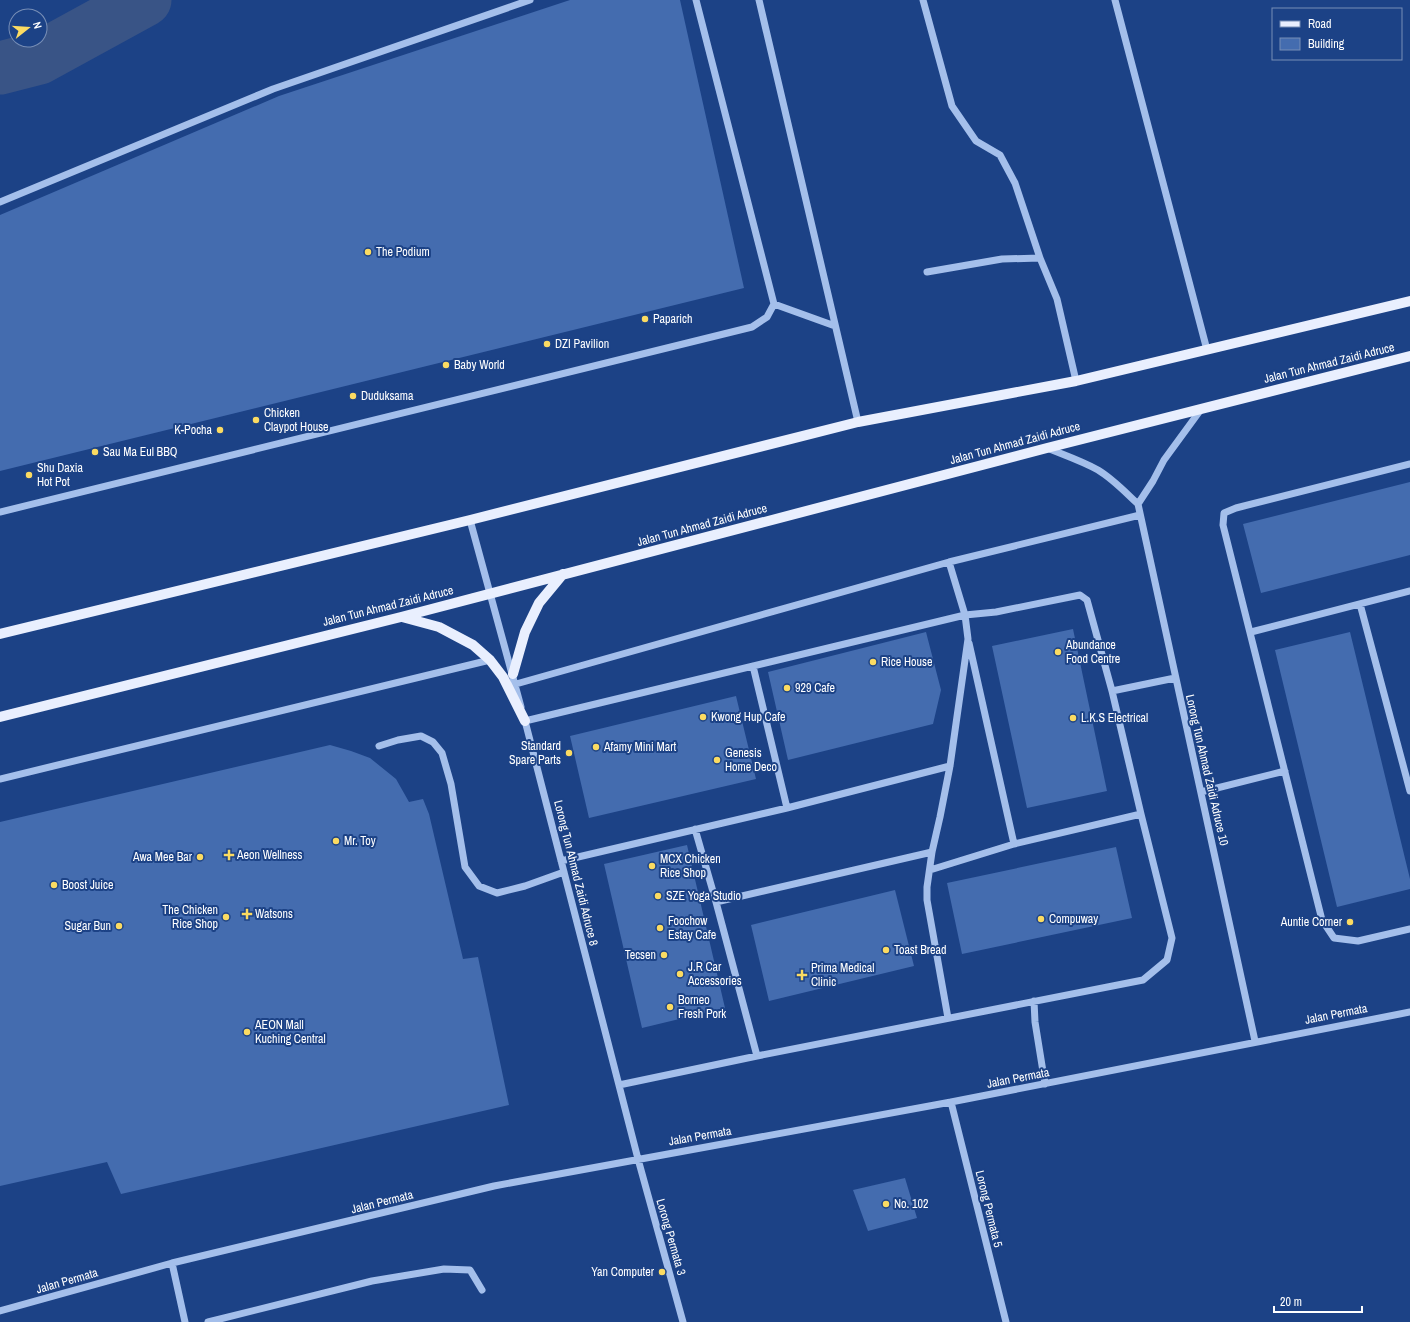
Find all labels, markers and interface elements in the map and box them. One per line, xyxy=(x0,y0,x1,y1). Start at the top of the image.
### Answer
north arrow xyxy=(8,8,48,48)
legend xyxy=(1272,8,1402,60)
text: Road xyxy=(1308,16,1332,32)
text: N xyxy=(30,20,45,30)
text: Building xyxy=(1308,36,1345,52)
place label: The Podium xyxy=(376,244,430,260)
marker: The Podium xyxy=(363,247,373,257)
place label: Paparich xyxy=(653,311,692,327)
marker: Paparich xyxy=(640,314,650,324)
place label: DZI Pavilion xyxy=(555,336,609,352)
marker: DZI Pavilion xyxy=(542,339,552,349)
street label: Jalan Tun Ahmad Zaidi Adruce xyxy=(1262,339,1396,387)
place label: Baby World xyxy=(454,357,505,373)
marker: Baby World xyxy=(441,360,451,370)
place label: Duduksama xyxy=(361,388,414,404)
marker: Duduksama xyxy=(348,391,358,401)
place label: Chicken Claypot House xyxy=(264,405,329,435)
marker: Chicken Claypot House xyxy=(251,415,261,425)
street label: Jalan Tun Ahmad Zaidi Adruce xyxy=(948,418,1082,468)
place label: K-Pocha xyxy=(174,422,213,438)
marker: K-Pocha xyxy=(215,425,225,435)
place label: Sau Ma Eul BBQ xyxy=(103,444,178,460)
marker: Sau Ma Eul BBQ xyxy=(90,447,100,457)
place label: Shu Daxia Hot Pot xyxy=(37,460,83,490)
marker: Shu Daxia Hot Pot xyxy=(24,470,34,480)
street label: Jalan Tun Ahmad Zaidi Adruce xyxy=(635,500,769,550)
street label: Jalan Tun Ahmad Zaidi Adruce xyxy=(321,582,455,630)
place label: Abundance Food Centre xyxy=(1065,637,1120,667)
marker: Abundance Food Centre xyxy=(1053,647,1063,657)
place label: Rice House xyxy=(881,654,932,670)
marker: Rice House xyxy=(868,657,878,667)
place label: 929 Cafe xyxy=(795,680,835,696)
marker: 929 Cafe xyxy=(782,683,792,693)
street label: Lorong Tun Ahmad Zaidi Adruce 10 xyxy=(1182,693,1232,847)
place label: Kwong Hup Cafe xyxy=(711,709,785,725)
place label: L.K.S Electrical xyxy=(1081,710,1148,726)
marker: Kwong Hup Cafe xyxy=(698,712,708,722)
marker: L.K.S Electrical xyxy=(1068,713,1078,723)
place label: Standard Spare Parts xyxy=(509,738,561,768)
place label: Afamy Mini Mart xyxy=(603,739,676,755)
marker: Afamy Mini Mart xyxy=(591,742,601,752)
place label: Genesis Home Deco xyxy=(725,745,777,775)
marker: Standard Spare Parts xyxy=(564,748,574,758)
marker: Genesis Home Deco xyxy=(712,755,722,765)
street label: Lorong Tun Ahmad Zaidi Adruce 8 xyxy=(550,799,602,947)
place label: Mr. Toy xyxy=(344,833,376,849)
marker: Mr. Toy xyxy=(331,836,341,846)
place label: Aeon Wellness xyxy=(236,847,303,863)
place label: Awa Mee Bar xyxy=(132,849,193,865)
marker: Aeon Wellness xyxy=(224,850,234,860)
place label: MCX Chicken Rice Shop xyxy=(660,851,721,881)
marker: Awa Mee Bar xyxy=(195,852,205,862)
marker: MCX Chicken Rice Shop xyxy=(647,861,657,871)
place label: Boost Juice xyxy=(62,877,113,893)
marker: Boost Juice xyxy=(49,880,59,890)
place label: SZE Yoga Studio xyxy=(666,888,741,904)
marker: SZE Yoga Studio xyxy=(653,891,663,901)
place label: The Chicken Rice Shop xyxy=(162,902,218,932)
place label: Watsons xyxy=(255,906,293,922)
marker: Watsons xyxy=(242,909,252,919)
place label: Compuway xyxy=(1049,911,1098,927)
marker: The Chicken Rice Shop xyxy=(221,912,231,922)
place label: Foochow Estay Cafe xyxy=(668,913,716,943)
marker: Compuway xyxy=(1036,914,1046,924)
place label: Auntie Corner xyxy=(1280,914,1343,930)
marker: Auntie Corner xyxy=(1345,917,1355,927)
place label: Sugar Bun xyxy=(64,918,111,934)
marker: Sugar Bun xyxy=(114,921,124,931)
marker: Foochow Estay Cafe xyxy=(655,923,665,933)
place label: Toast Bread xyxy=(894,942,947,958)
marker: Toast Bread xyxy=(881,945,891,955)
place label: Tecsen xyxy=(625,947,656,963)
marker: Tecsen xyxy=(659,950,669,960)
place label: J.R Car Accessories xyxy=(687,959,742,989)
place label: Prima Medical Clinic xyxy=(811,960,874,990)
marker: J.R Car Accessories xyxy=(675,969,685,979)
marker: Prima Medical Clinic xyxy=(796,969,808,981)
place label: Borneo Fresh Pork xyxy=(678,992,726,1022)
street label: Jalan Permata xyxy=(1303,1000,1369,1028)
marker: Borneo Fresh Pork xyxy=(665,1002,675,1012)
place label: AEON Mall Kuching Central xyxy=(254,1017,326,1047)
marker: AEON Mall Kuching Central xyxy=(242,1027,252,1037)
street label: Jalan Permata xyxy=(985,1064,1051,1092)
street label: Jalan Permata xyxy=(667,1123,733,1149)
street label: Lorong Permata 5 xyxy=(972,1169,1006,1250)
street label: Jalan Permata xyxy=(349,1186,415,1217)
place label: No. 102 xyxy=(894,1196,928,1212)
street label: Lorong Permata 3 xyxy=(652,1197,690,1277)
marker: No. 102 xyxy=(881,1199,891,1209)
street label: Jalan Permata xyxy=(34,1264,100,1297)
place label: Yan Computer xyxy=(591,1264,655,1280)
marker: Yan Computer xyxy=(657,1267,667,1277)
scale bar xyxy=(1274,1288,1362,1314)
text: 20 m xyxy=(1280,1294,1302,1310)

